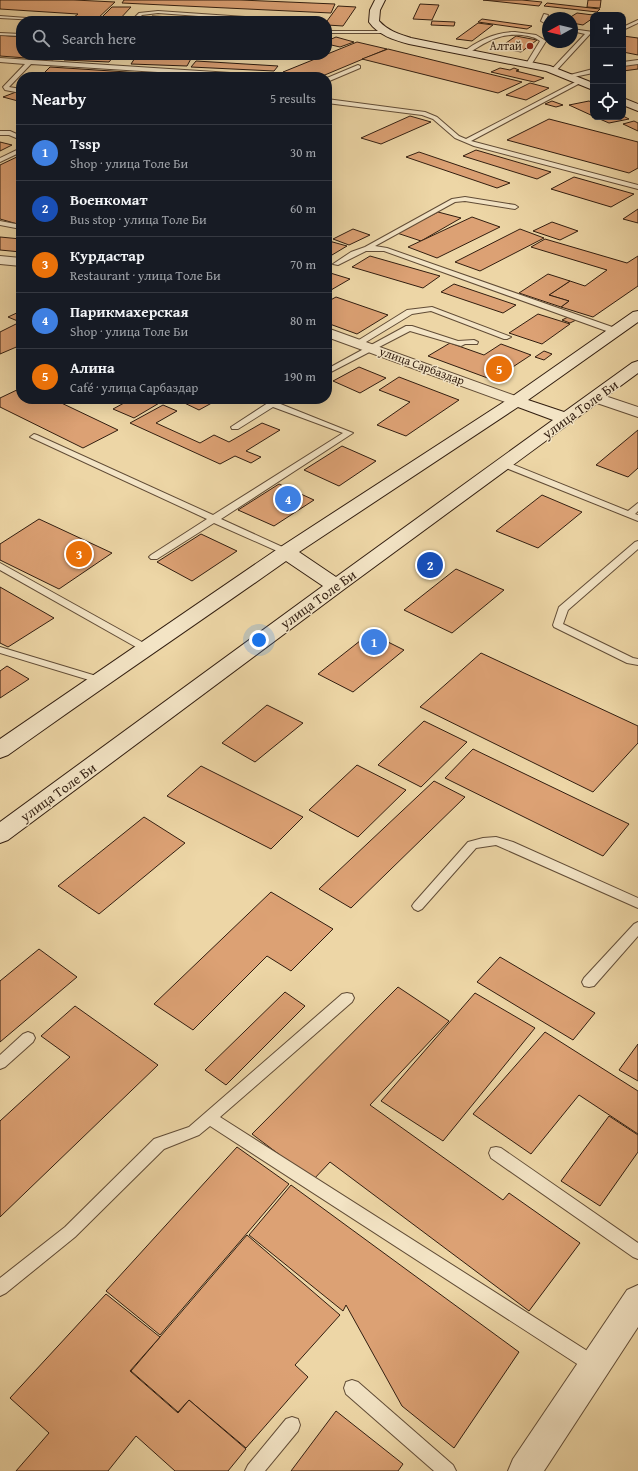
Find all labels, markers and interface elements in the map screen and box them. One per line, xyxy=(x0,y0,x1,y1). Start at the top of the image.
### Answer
north arrow xyxy=(542,12,578,48)
map controls xyxy=(590,12,626,120)
button: + xyxy=(590,12,626,48)
search box xyxy=(16,16,332,60)
icon: search xyxy=(30,27,52,49)
text: Search here xyxy=(62,28,136,49)
place label: Алтай xyxy=(489,37,522,54)
marker: Алтай xyxy=(525,41,535,51)
button: − xyxy=(590,48,626,84)
button: locate xyxy=(590,84,626,120)
text: Nearby xyxy=(32,86,86,111)
text: 5 results xyxy=(270,89,316,108)
text: Tssp xyxy=(70,133,100,154)
text: 1 xyxy=(42,143,48,162)
text: 30 m xyxy=(290,143,316,162)
text: Shop · улица Толе Би xyxy=(70,154,188,173)
text: Военкомат xyxy=(70,189,147,210)
text: 2 xyxy=(42,199,48,218)
text: 60 m xyxy=(290,199,316,218)
text: Bus stop · улица Толе Би xyxy=(70,210,207,229)
text: Курдастар xyxy=(70,245,145,266)
text: 3 xyxy=(42,255,48,274)
text: 70 m xyxy=(290,255,316,274)
text: Restaurant · улица Толе Би xyxy=(70,266,221,285)
text: Парикмахерская xyxy=(70,301,188,322)
text: 4 xyxy=(42,311,48,330)
text: 80 m xyxy=(290,311,316,330)
text: Shop · улица Толе Би xyxy=(70,322,188,341)
street label: улица Сарбаздар xyxy=(376,342,468,389)
pin: 5 xyxy=(486,354,512,384)
text: Алина xyxy=(70,357,115,378)
text: 5 xyxy=(42,367,48,386)
text: 190 m xyxy=(284,367,316,386)
street label: улица Толе Би xyxy=(537,375,622,444)
text: Café · улица Сарбаздар xyxy=(70,378,198,397)
pin: 4 xyxy=(275,484,301,514)
pin: 3 xyxy=(66,539,92,569)
pin: 2 xyxy=(417,550,443,580)
street label: улица Толе Би xyxy=(275,565,360,634)
pin: 1 xyxy=(361,627,387,657)
your location xyxy=(249,630,269,650)
street label: улица Толе Би xyxy=(15,758,100,827)

